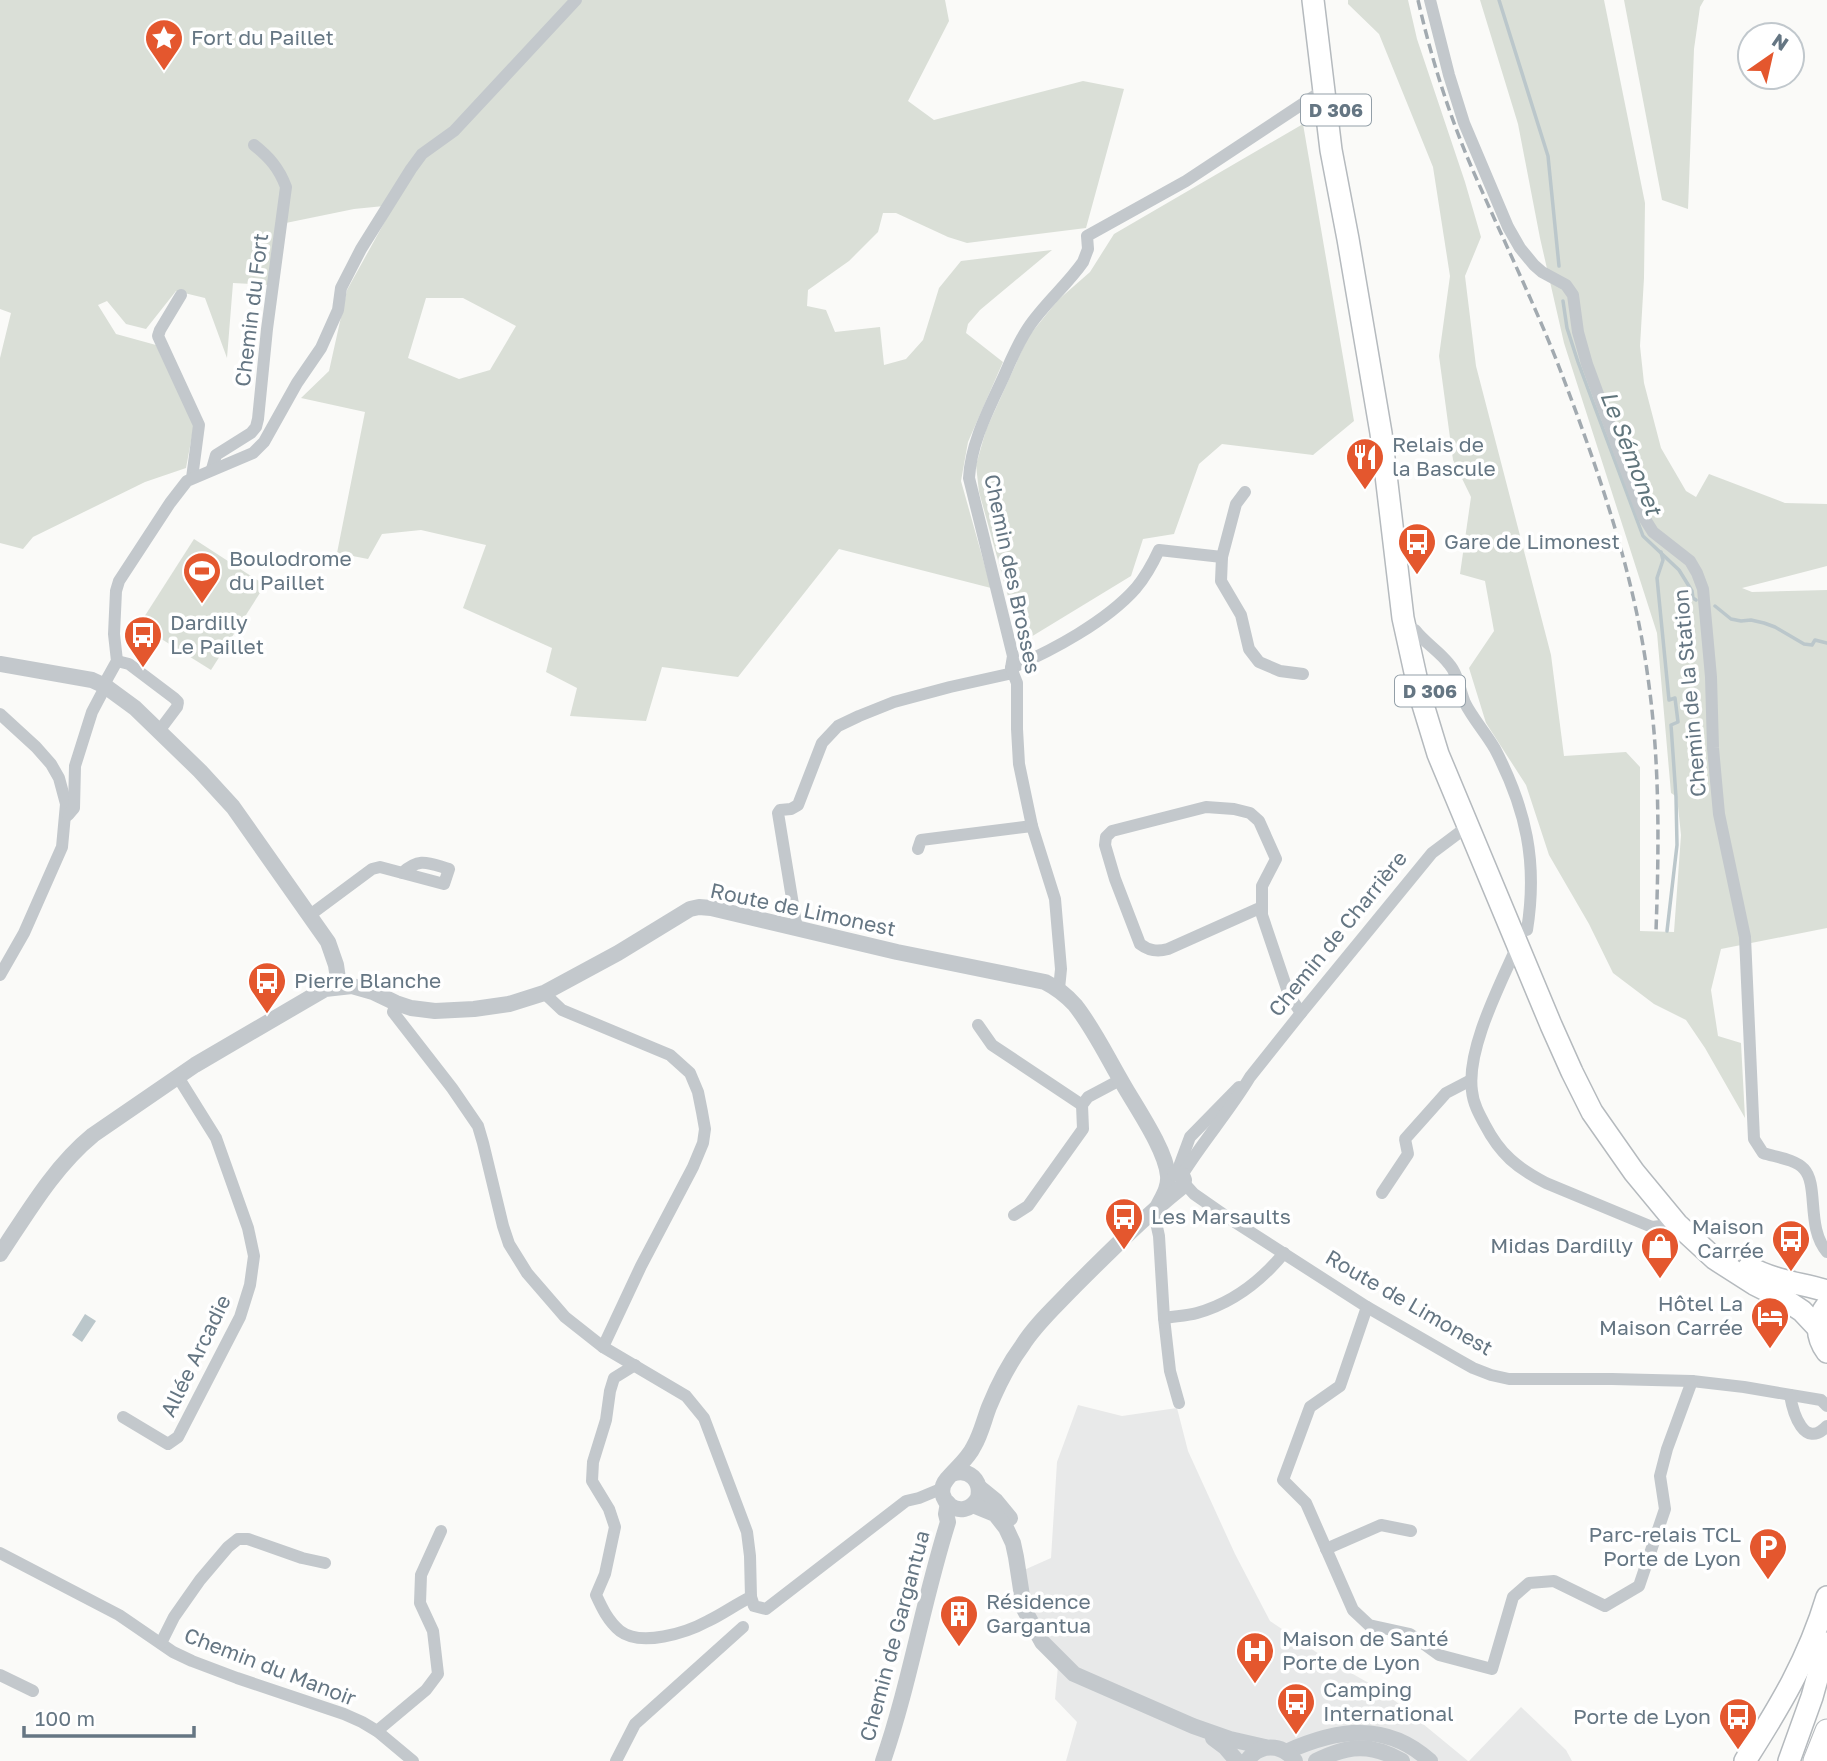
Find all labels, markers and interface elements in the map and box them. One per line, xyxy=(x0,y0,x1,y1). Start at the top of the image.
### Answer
place icon: Fort du Paillet xyxy=(143,17,185,72)
north arrow xyxy=(1736,21,1806,91)
place label: Fort du Paillet xyxy=(191,24,334,50)
text: N xyxy=(1768,28,1793,55)
road number: D 306 xyxy=(1301,94,1371,125)
street label: Chemin du Fort xyxy=(229,232,273,388)
water label: Le Sémonet xyxy=(1595,387,1669,520)
place label: Relais de la Bascule xyxy=(1392,431,1496,481)
restaurant icon: Relais de la Bascule xyxy=(1344,436,1386,491)
street label: Chemin des Brosses xyxy=(979,472,1047,676)
bus stop icon: Gare de Limonest xyxy=(1396,521,1438,576)
place label: Gare de Limonest xyxy=(1444,528,1620,554)
place label: Boulodrome du Paillet xyxy=(229,545,352,595)
sports icon: Boulodrome du Paillet xyxy=(181,550,223,605)
street label: Chemin de la Station xyxy=(1667,588,1711,798)
place label: Dardilly Le Paillet xyxy=(170,609,264,659)
bus stop icon: Dardilly Le Paillet xyxy=(122,614,164,669)
road number: D 306 xyxy=(1395,676,1465,706)
street label: Chemin de Charrière xyxy=(1262,845,1412,1021)
street label: Route de Limonest xyxy=(708,877,898,941)
bus stop icon: Pierre Blanche xyxy=(246,960,288,1015)
place label: Pierre Blanche xyxy=(294,967,441,993)
bus stop icon: Les Marsaults xyxy=(1103,1196,1145,1251)
place label: Les Marsaults xyxy=(1151,1203,1291,1229)
place label: Maison Carrée xyxy=(1692,1213,1764,1263)
bus stop icon: Maison Carrée xyxy=(1770,1218,1812,1273)
shop icon: Midas Dardilly xyxy=(1639,1225,1681,1280)
place label: Midas Dardilly xyxy=(1490,1232,1633,1258)
street label: Route de Limonest xyxy=(1321,1244,1498,1361)
street label: Allée Arcadie xyxy=(154,1290,236,1421)
place label: Hôtel La Maison Carrée xyxy=(1599,1290,1743,1340)
hotel icon: Hôtel La Maison Carrée xyxy=(1749,1295,1791,1350)
place label: Parc-relais TCL Porte de Lyon xyxy=(1589,1521,1741,1571)
parking icon: Parc-relais TCL Porte de Lyon xyxy=(1747,1526,1789,1581)
street label: Chemin de Gargantua xyxy=(853,1527,935,1744)
place label: Résidence Gargantua xyxy=(986,1588,1091,1638)
building icon: Résidence Gargantua xyxy=(938,1593,980,1648)
street label: Chemin du Manoir xyxy=(181,1621,360,1711)
place label: Maison de Santé Porte de Lyon xyxy=(1282,1625,1448,1675)
hospital icon: Maison de Santé Porte de Lyon xyxy=(1234,1630,1276,1685)
place label: Camping International xyxy=(1323,1676,1454,1726)
bus stop icon: Camping International xyxy=(1275,1681,1317,1736)
scale bar xyxy=(24,1694,194,1738)
bus stop icon: Porte de Lyon xyxy=(1717,1696,1759,1751)
place label: Porte de Lyon xyxy=(1573,1703,1711,1729)
text: 100 m xyxy=(35,1705,95,1731)

